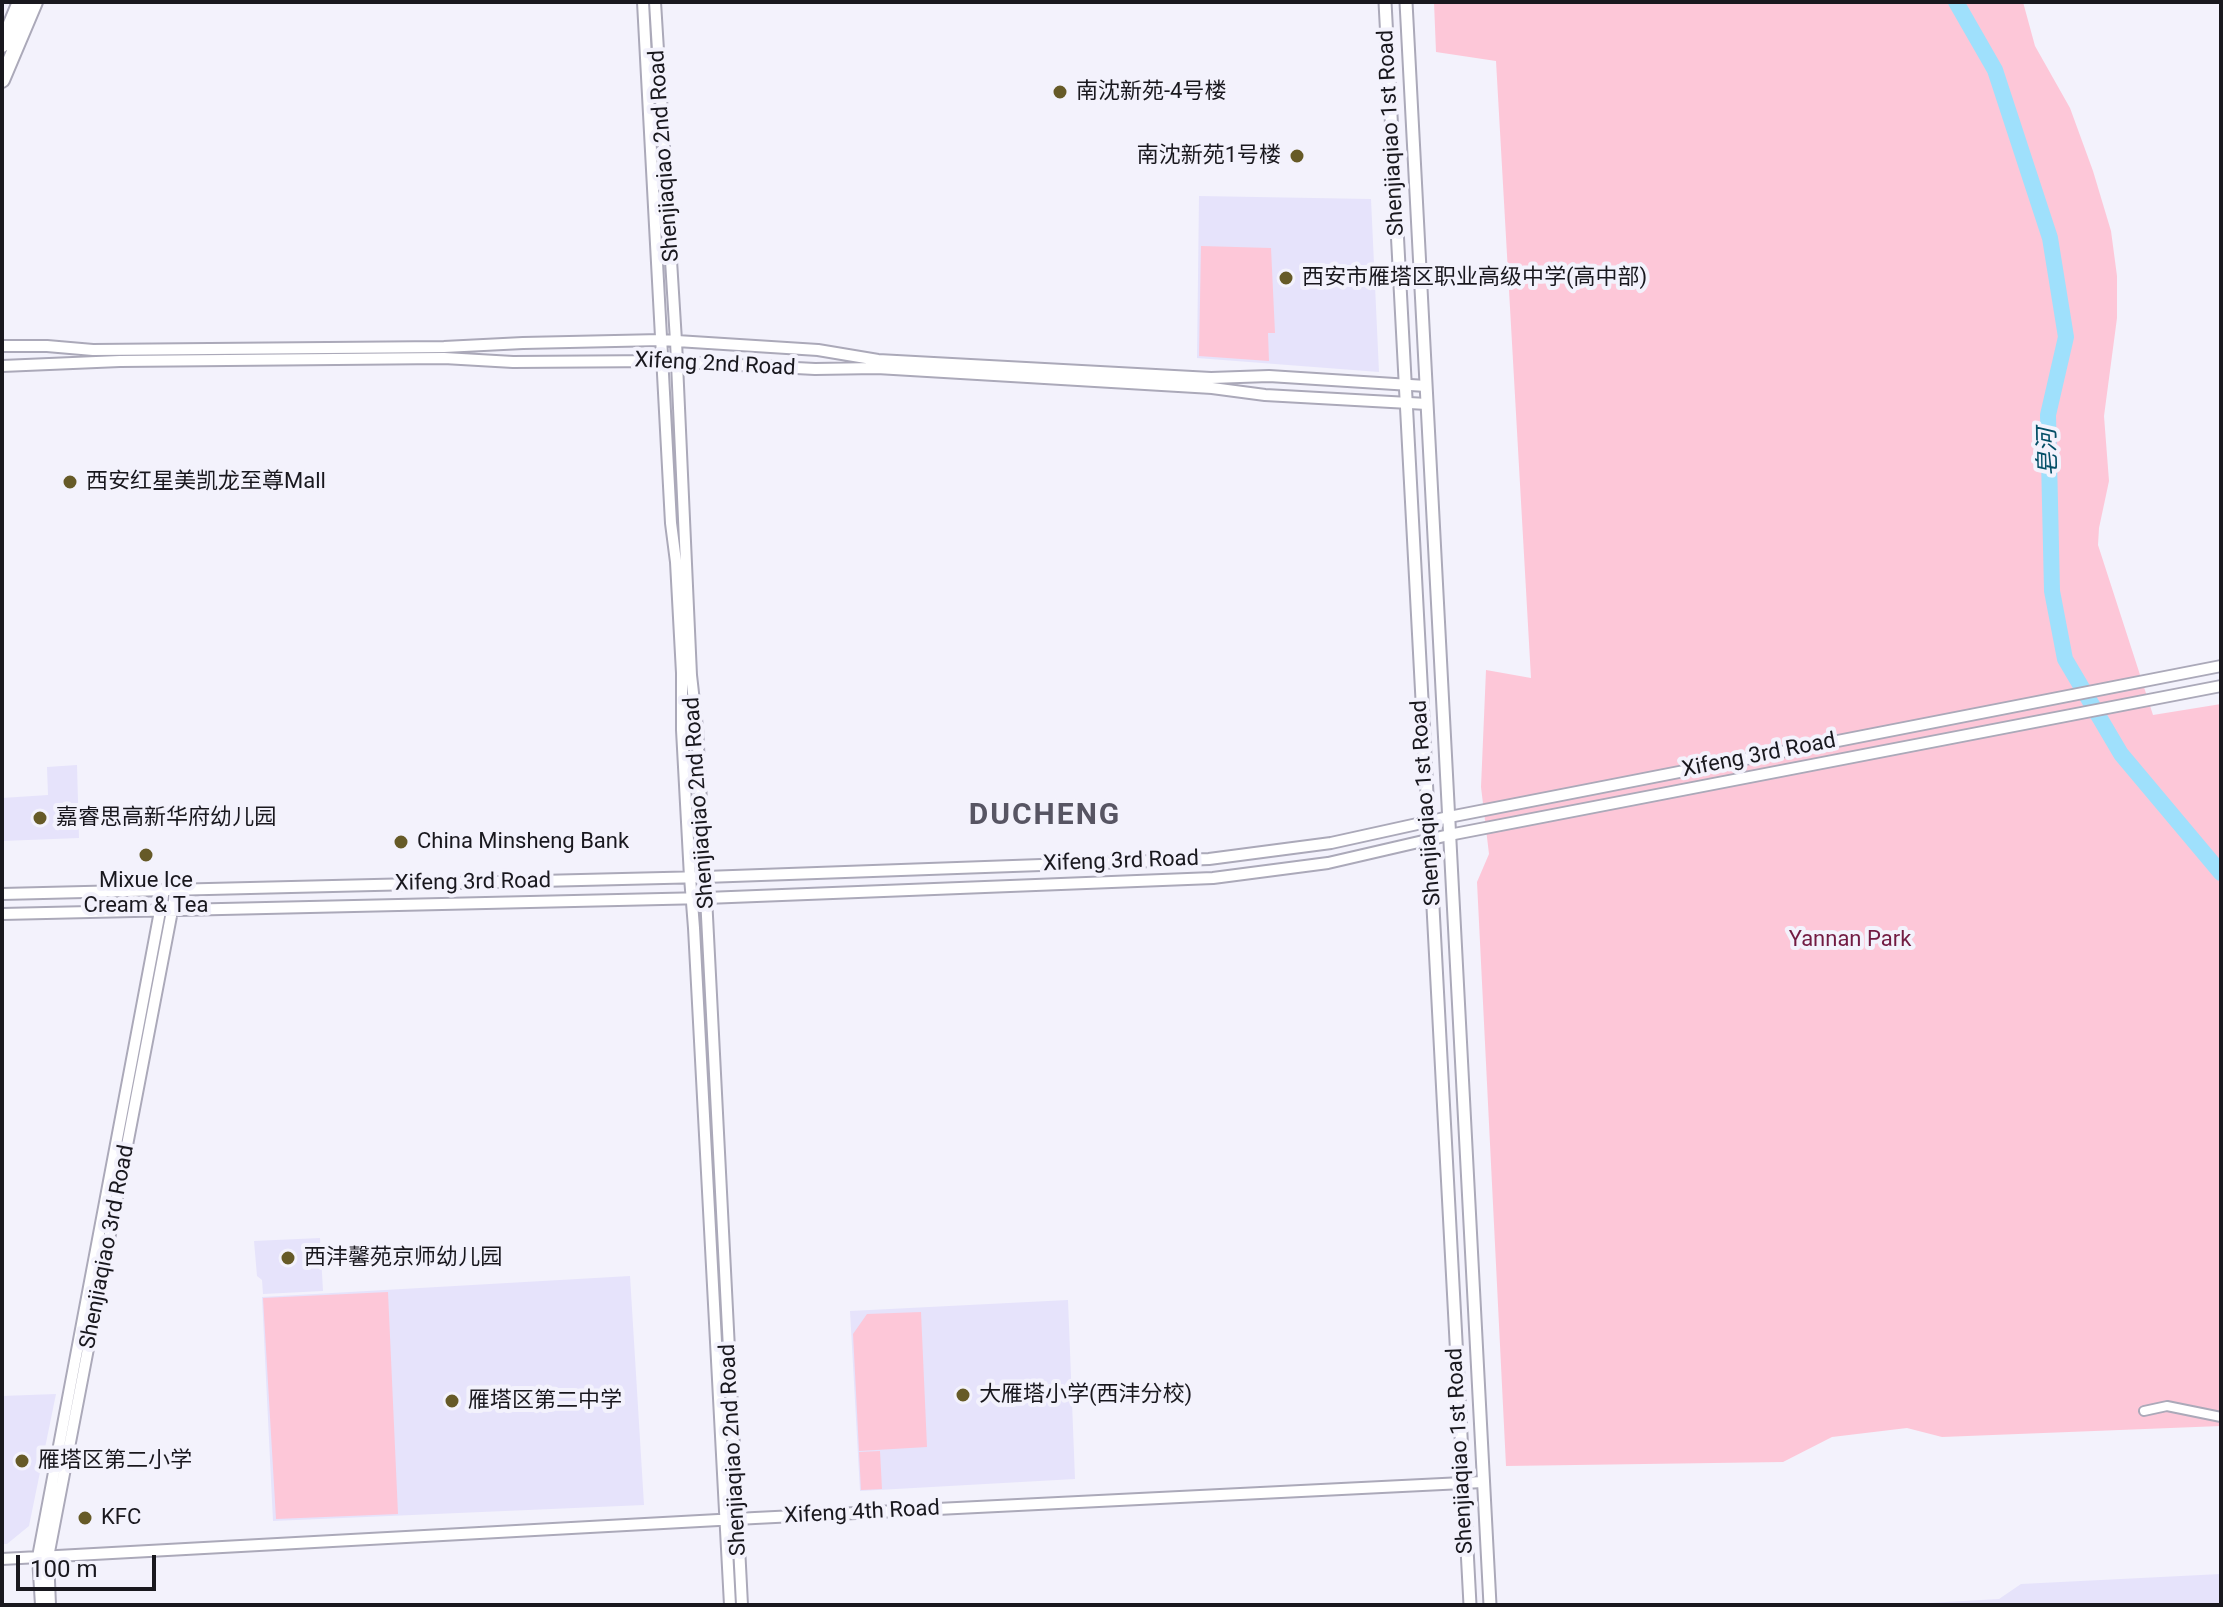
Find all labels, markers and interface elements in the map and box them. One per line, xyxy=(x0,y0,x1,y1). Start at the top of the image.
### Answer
street label: Shenjiaqiao 1st Road xyxy=(1373,29,1411,237)
street label: Shenjiaqiao 2nd Road xyxy=(644,49,686,263)
place label: 南沈新苑-4号楼 xyxy=(1076,79,1226,105)
marker: 南沈新苑-4号楼 xyxy=(1051,83,1069,101)
place label: 南沈新苑1号楼 xyxy=(1137,143,1281,169)
marker: 南沈新苑1号楼 xyxy=(1288,147,1306,165)
place label: 西安市雁塔区职业高级中学(高中部) xyxy=(1302,265,1647,291)
marker: 西安市雁塔区职业高级中学(高中部) xyxy=(1277,269,1295,287)
street label: Xifeng 2nd Road xyxy=(634,348,796,382)
water label: 皂河 xyxy=(2034,428,2064,476)
place label: 西安红星美凯龙至尊Mall xyxy=(86,469,326,495)
marker: 西安红星美凯龙至尊Mall xyxy=(61,473,79,491)
street label: Shenjiaqiao 2nd Road xyxy=(679,696,721,910)
street label: Shenjiaqiao 1st Road xyxy=(1407,699,1447,907)
street label: Xifeng 3rd Road xyxy=(1680,728,1838,784)
district label: DUCHENG xyxy=(969,798,1121,834)
place label: 嘉睿思高新华府幼儿园 xyxy=(56,805,276,831)
marker: 嘉睿思高新华府幼儿园 xyxy=(31,809,49,827)
place label: China Minsheng Bank xyxy=(417,829,629,855)
marker: China Minsheng Bank xyxy=(392,833,410,851)
marker: Mixue Ice Cream & Tea xyxy=(137,846,155,864)
street label: Xifeng 3rd Road xyxy=(1043,846,1199,878)
place label: Mixue Ice Cream & Tea xyxy=(84,868,208,920)
street label: Xifeng 3rd Road xyxy=(395,868,551,898)
park label: Yannan Park xyxy=(1789,927,1911,953)
street label: Shenjiaqiao 3rd Road xyxy=(75,1143,141,1351)
place label: 西沣馨苑京师幼儿园 xyxy=(304,1245,502,1271)
marker: 西沣馨苑京师幼儿园 xyxy=(279,1249,297,1267)
street label: Shenjiaqiao 2nd Road xyxy=(715,1343,753,1557)
street label: Shenjiaqiao 1st Road xyxy=(1442,1347,1480,1555)
place label: 大雁塔小学(西沣分校) xyxy=(979,1382,1192,1408)
marker: 大雁塔小学(西沣分校) xyxy=(954,1386,972,1404)
place label: 雁塔区第二中学 xyxy=(468,1388,622,1414)
marker: 雁塔区第二中学 xyxy=(443,1392,461,1410)
place label: 雁塔区第二小学 xyxy=(38,1448,192,1474)
marker: 雁塔区第二小学 xyxy=(13,1452,31,1470)
street label: Xifeng 4th Road xyxy=(784,1496,940,1530)
place label: KFC xyxy=(101,1505,141,1531)
marker: KFC xyxy=(76,1509,94,1527)
scale bar xyxy=(20,1539,160,1589)
text: 100 m xyxy=(30,1555,97,1583)

